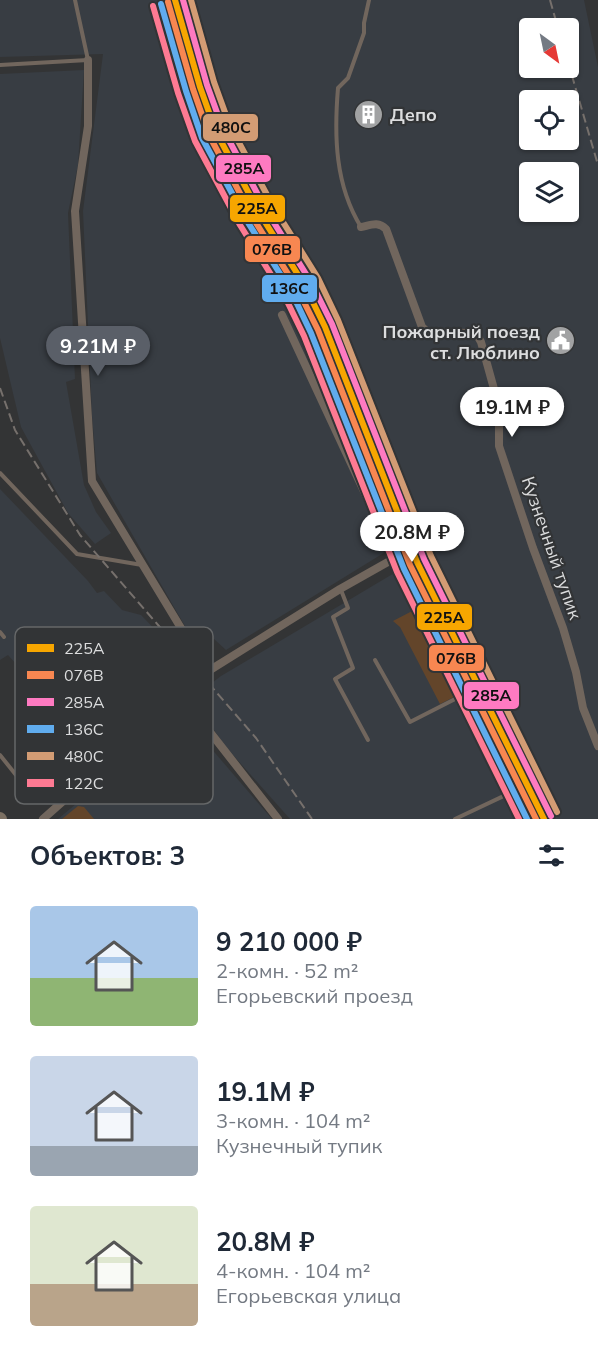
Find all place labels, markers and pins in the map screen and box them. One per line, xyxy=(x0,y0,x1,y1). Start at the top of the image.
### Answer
building icon: Депо xyxy=(353,98,385,130)
place label: Депо xyxy=(390,103,437,126)
place label: Пожарный поезд ст. Люблино xyxy=(383,320,541,364)
public building icon: Пожарный поезд ст. Люблино xyxy=(545,325,577,357)
pin: 9.21M ₽ xyxy=(43,326,153,377)
pin: 19.1M ₽ xyxy=(457,387,567,438)
pin: 20.8M ₽ xyxy=(357,512,467,563)

